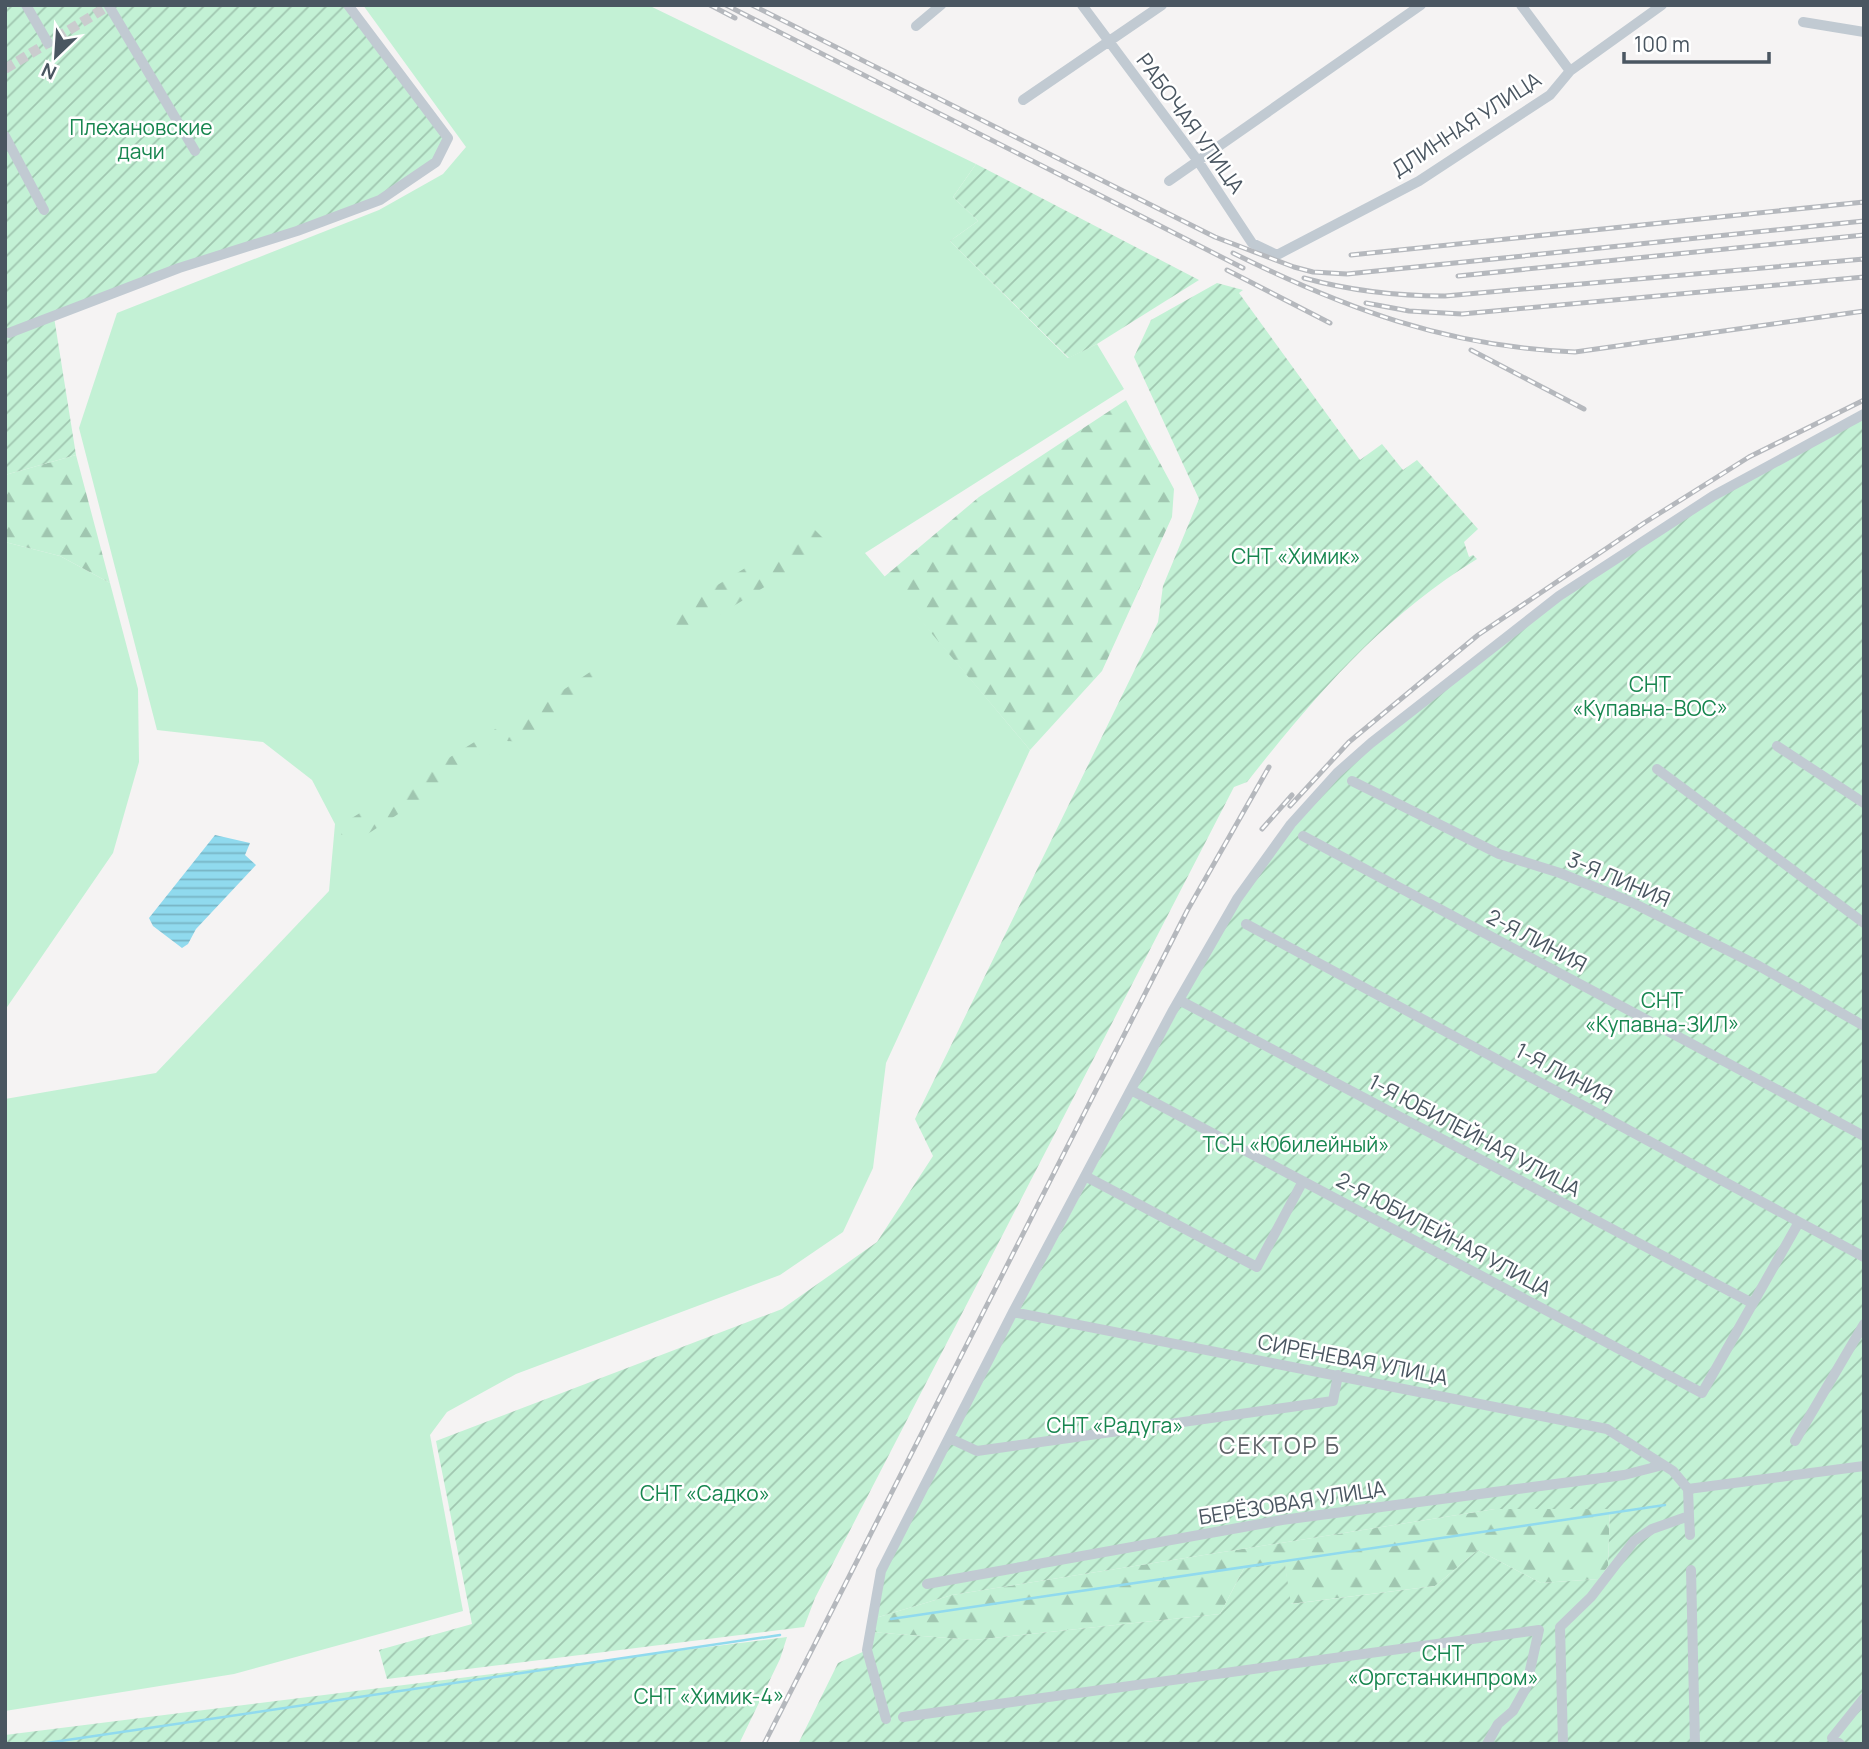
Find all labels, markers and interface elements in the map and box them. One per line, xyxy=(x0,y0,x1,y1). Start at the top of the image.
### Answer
north arrow xyxy=(21,21,91,91)
scale bar xyxy=(1624,21,1769,65)
text: 100 m xyxy=(1634,30,1690,58)
street label: РАБОЧАЯ УЛИЦА xyxy=(1131,47,1251,199)
text: N xyxy=(37,57,60,86)
street label: ДЛИННАЯ УЛИЦА xyxy=(1386,65,1546,183)
park label: Плехановские дачи xyxy=(69,113,213,165)
park label: СНТ «Химик» xyxy=(1231,542,1361,570)
park label: СНТ «Купавна-ВОС» xyxy=(1572,670,1728,722)
street label: 3-Я ЛИНИЯ xyxy=(1563,845,1675,913)
street label: 2-Я ЛИНИЯ xyxy=(1482,902,1592,978)
park label: СНТ «Купавна-ЗИЛ» xyxy=(1585,986,1739,1038)
street label: 1-Я ЛИНИЯ xyxy=(1511,1036,1617,1110)
street label: 1-Я ЮБИЛЕЙНАЯ УЛИЦА xyxy=(1364,1067,1586,1203)
park label: ТСН «Юбилейный» xyxy=(1203,1130,1389,1158)
street label: 2-Я ЮБИЛЕЙНАЯ УЛИЦА xyxy=(1332,1165,1556,1303)
street label: СИРЕНЕВАЯ УЛИЦА xyxy=(1256,1327,1450,1391)
park label: СНТ «Радуга» xyxy=(1047,1411,1184,1439)
district label: СЕКТОР Б xyxy=(1219,1429,1341,1461)
street label: БЕРЁЗОВАЯ УЛИЦА xyxy=(1196,1473,1388,1531)
park label: СНТ «Садко» xyxy=(640,1479,770,1507)
park label: СНТ «Оргстанкинпром» xyxy=(1347,1639,1539,1691)
park label: СНТ «Химик-4» xyxy=(634,1682,784,1710)

